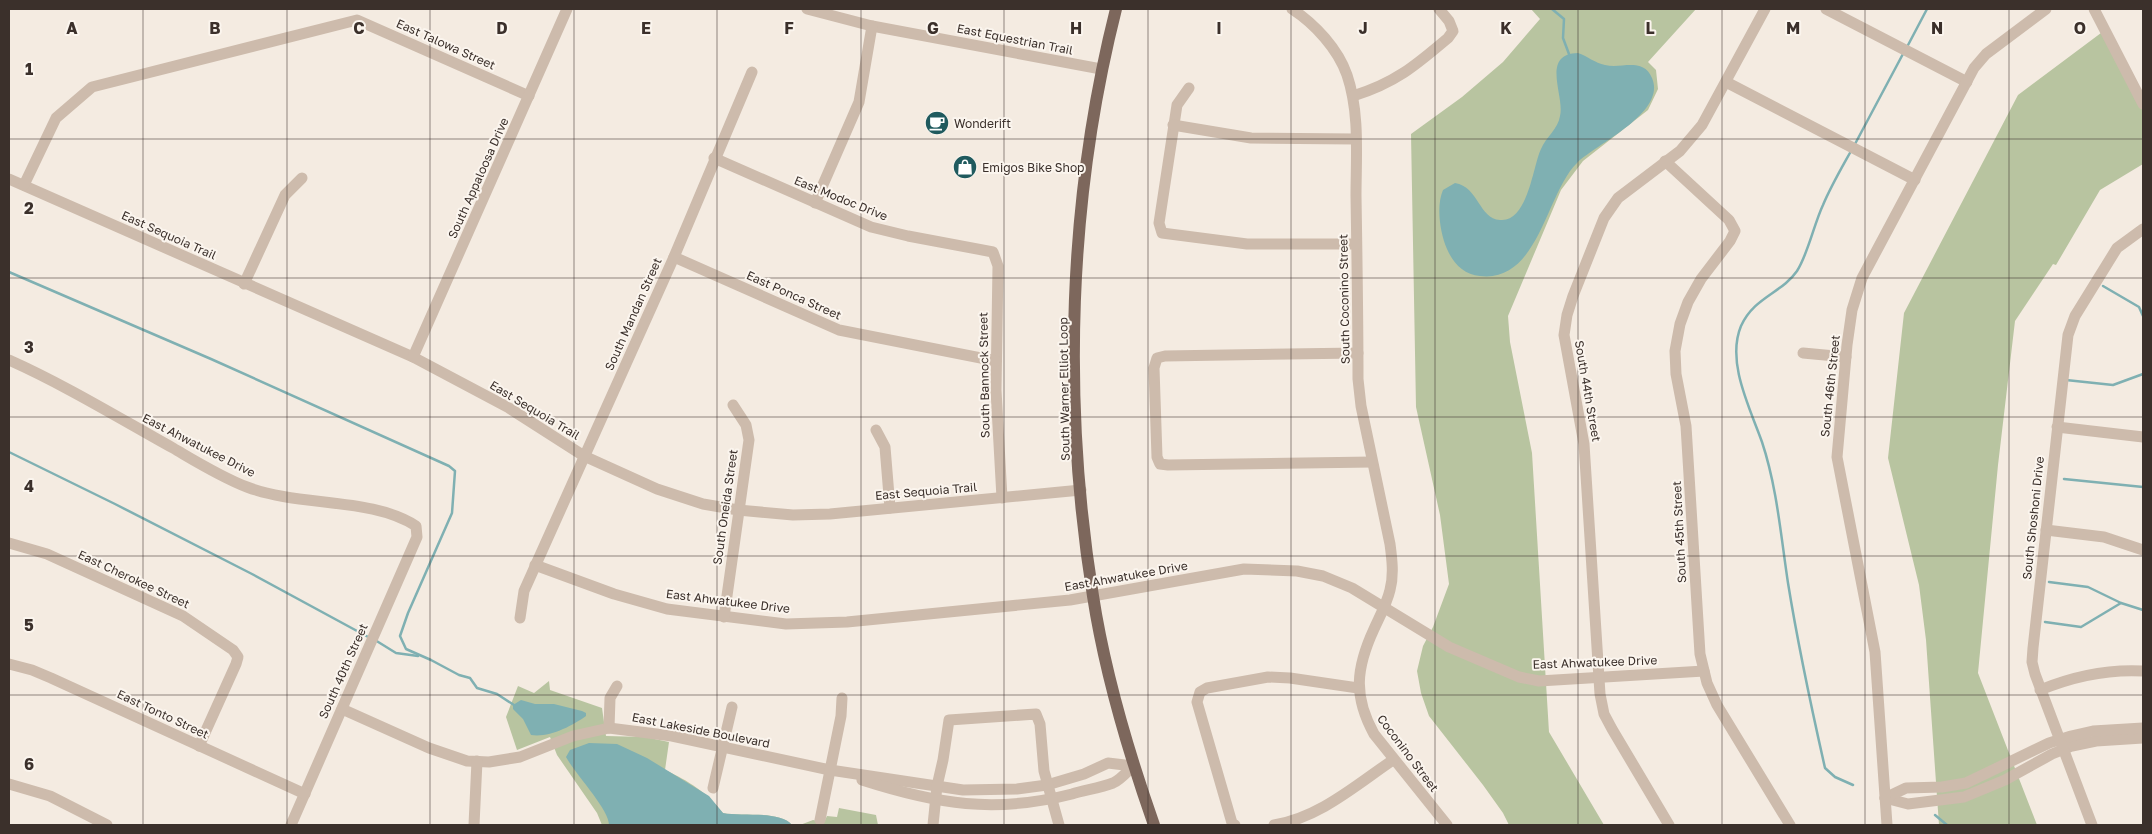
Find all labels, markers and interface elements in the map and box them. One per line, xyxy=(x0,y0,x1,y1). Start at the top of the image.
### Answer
street label: East Talowa Street xyxy=(394,15,498,73)
text: A xyxy=(66,18,78,38)
text: B xyxy=(209,18,221,38)
text: C xyxy=(353,18,365,38)
text: D xyxy=(496,18,508,38)
text: E xyxy=(641,18,651,38)
text: F xyxy=(784,18,794,38)
text: G xyxy=(927,18,939,38)
text: H xyxy=(1070,18,1082,38)
text: I xyxy=(1216,18,1222,38)
text: J xyxy=(1358,18,1368,38)
text: K xyxy=(1500,18,1512,38)
text: L xyxy=(1645,18,1655,38)
text: M xyxy=(1786,18,1800,38)
text: N xyxy=(1931,18,1943,38)
text: O xyxy=(2074,18,2086,38)
street label: East Equestrian Trail xyxy=(956,20,1074,58)
text: 1 xyxy=(25,59,33,79)
cafe icon: Wonderift xyxy=(924,110,950,136)
street label: South Appaloosa Drive xyxy=(445,115,511,241)
place label: Wonderift xyxy=(954,116,1011,131)
shop icon: Emigos Bike Shop xyxy=(952,154,978,180)
place label: Emigos Bike Shop xyxy=(982,160,1085,175)
street label: East Modoc Drive xyxy=(792,172,890,224)
text: 2 xyxy=(24,198,34,218)
street label: East Sequoia Trail xyxy=(119,207,219,263)
street label: South Coconino Street xyxy=(1335,234,1353,364)
street label: South Mandan Street xyxy=(601,255,665,373)
street label: East Ponca Street xyxy=(744,267,844,323)
street label: South Bannock Street xyxy=(975,312,993,438)
street label: South Warner Elliot Loop xyxy=(1055,317,1073,461)
street label: South 46th Street xyxy=(1817,334,1843,438)
text: 3 xyxy=(24,337,34,357)
street label: South 44th Street xyxy=(1572,339,1604,443)
street label: East Sequoia Trail xyxy=(487,377,583,443)
street label: East Ahwatukee Drive xyxy=(140,410,258,480)
street label: South Oneida Street xyxy=(709,448,741,566)
street label: South Shoshoni Drive xyxy=(2019,456,2047,580)
text: 4 xyxy=(24,476,34,496)
street label: East Sequoia Trail xyxy=(874,479,978,503)
street label: South 45th Street xyxy=(1669,480,1689,583)
street label: East Cherokee Street xyxy=(76,547,192,612)
street label: East Ahwatukee Drive xyxy=(1063,558,1189,594)
street label: East Ahwatukee Drive xyxy=(665,586,791,616)
text: 5 xyxy=(24,615,34,635)
street label: South 40th Street xyxy=(315,621,371,721)
street label: East Ahwatukee Drive xyxy=(1532,652,1658,672)
street label: East Tonto Street xyxy=(115,686,211,742)
street label: East Lakeside Boulevard xyxy=(631,709,771,751)
street label: Coconino Street xyxy=(1374,711,1442,795)
text: 6 xyxy=(24,754,34,774)

